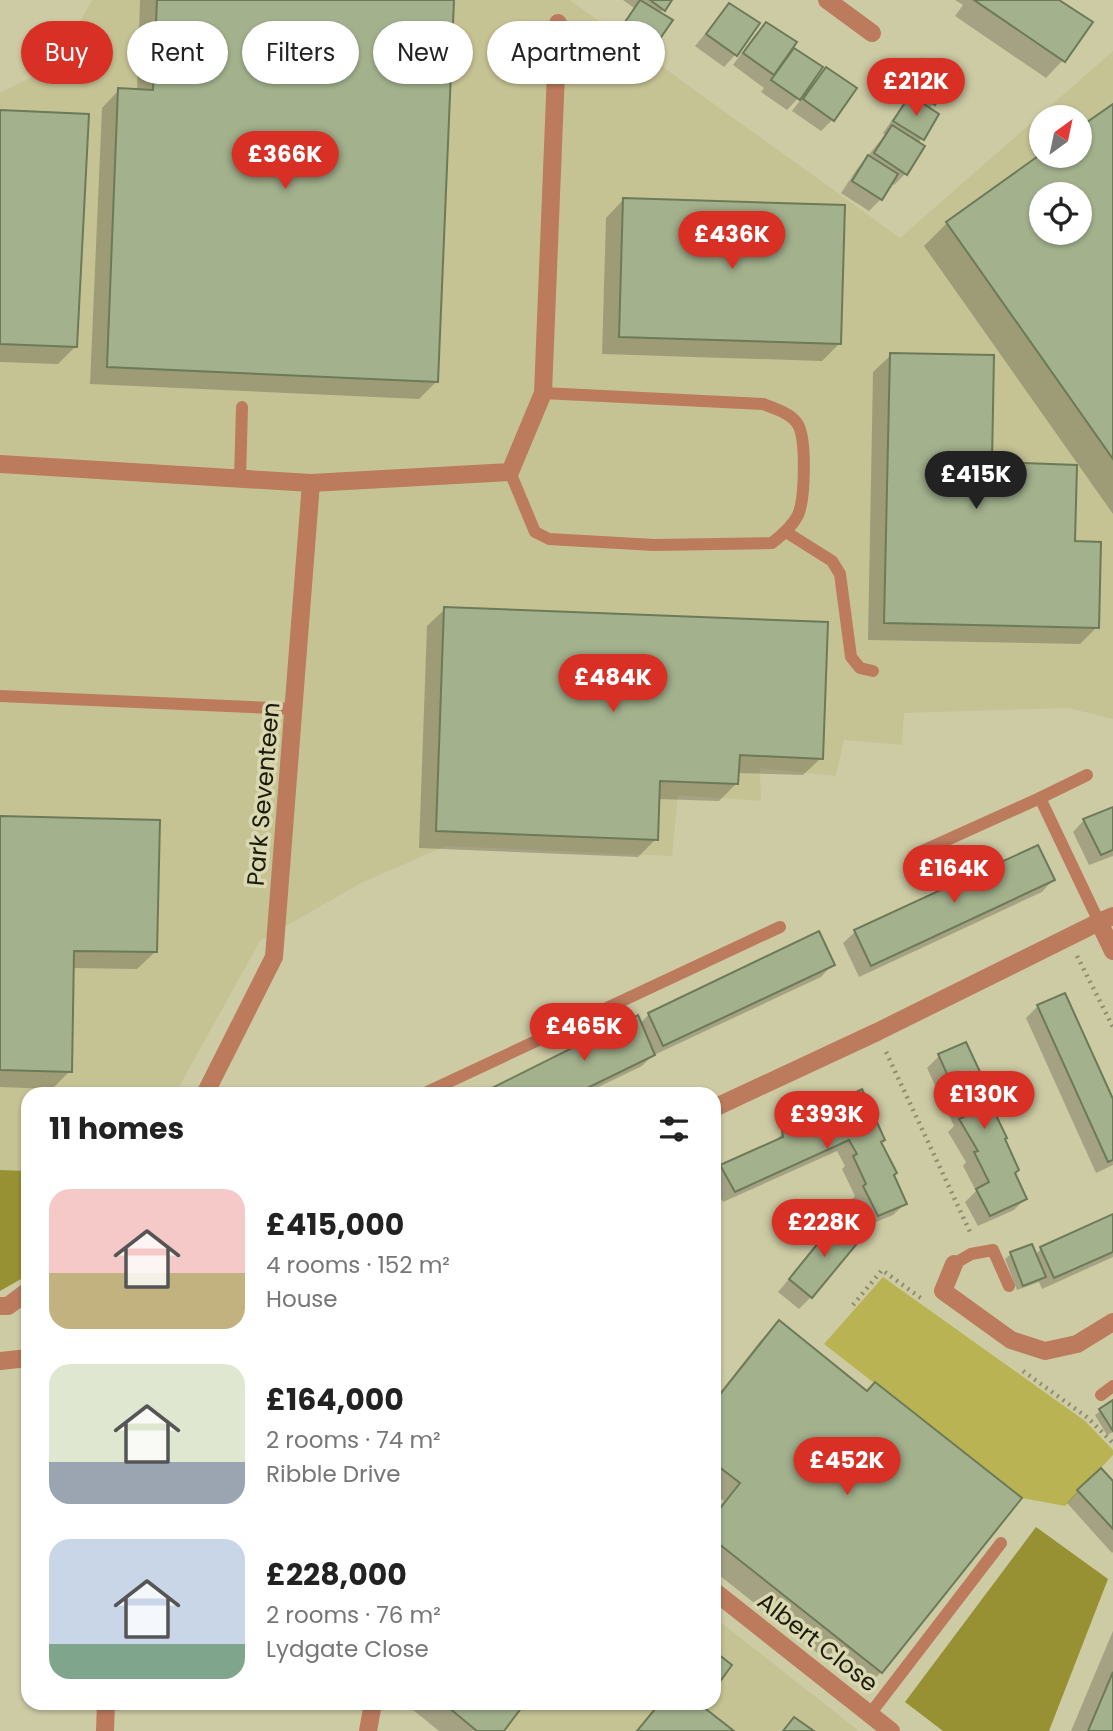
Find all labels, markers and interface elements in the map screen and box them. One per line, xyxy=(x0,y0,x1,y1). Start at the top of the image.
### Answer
chip: Buy xyxy=(21,21,113,84)
chip: Rent xyxy=(127,21,228,84)
chip: Filters xyxy=(242,21,359,84)
chip: New xyxy=(373,21,473,84)
chip: Apartment xyxy=(487,21,665,84)
pin: £212K xyxy=(867,58,965,118)
text: £212K xyxy=(883,65,949,97)
north arrow xyxy=(1029,105,1092,168)
map controls xyxy=(1029,105,1092,245)
pin: £366K xyxy=(236,132,334,191)
text: £366K xyxy=(248,138,322,170)
button: locate xyxy=(1029,182,1092,245)
pin: £436K xyxy=(683,212,781,271)
text: £436K xyxy=(694,218,770,250)
pin: £415K xyxy=(927,452,1025,511)
text: £415K xyxy=(941,458,1011,490)
pin: £484K xyxy=(564,654,662,714)
text: £484K xyxy=(574,661,652,693)
street label: Park Seventeen xyxy=(239,701,287,887)
pin: £164K xyxy=(905,846,1003,905)
text: £164K xyxy=(919,852,989,884)
pin: £465K xyxy=(535,1004,633,1063)
text: £465K xyxy=(546,1010,622,1042)
pin: £130K xyxy=(935,1072,1033,1131)
text: £130K xyxy=(950,1078,1018,1110)
pin: £393K xyxy=(778,1092,876,1151)
text: £393K xyxy=(790,1098,864,1130)
text: 11 homes xyxy=(49,1107,184,1150)
icon: filters xyxy=(655,1110,693,1148)
pin: £228K xyxy=(775,1200,873,1259)
text: £415,000 xyxy=(266,1203,404,1246)
text: £228K xyxy=(788,1206,860,1238)
icon: home xyxy=(105,1217,189,1301)
text: 4 rooms · 152 m² xyxy=(266,1249,450,1281)
text: House xyxy=(266,1283,338,1315)
text: £164,000 xyxy=(266,1378,404,1421)
icon: home xyxy=(105,1392,189,1476)
text: 2 rooms · 74 m² xyxy=(266,1424,441,1456)
pin: £452K xyxy=(798,1438,896,1497)
text: £452K xyxy=(810,1444,884,1476)
text: Ribble Drive xyxy=(266,1458,400,1490)
text: £228,000 xyxy=(266,1553,407,1596)
icon: home xyxy=(105,1567,189,1651)
street label: Albert Close xyxy=(751,1585,885,1699)
text: 2 rooms · 76 m² xyxy=(266,1599,441,1631)
text: Lydgate Close xyxy=(266,1633,429,1665)

